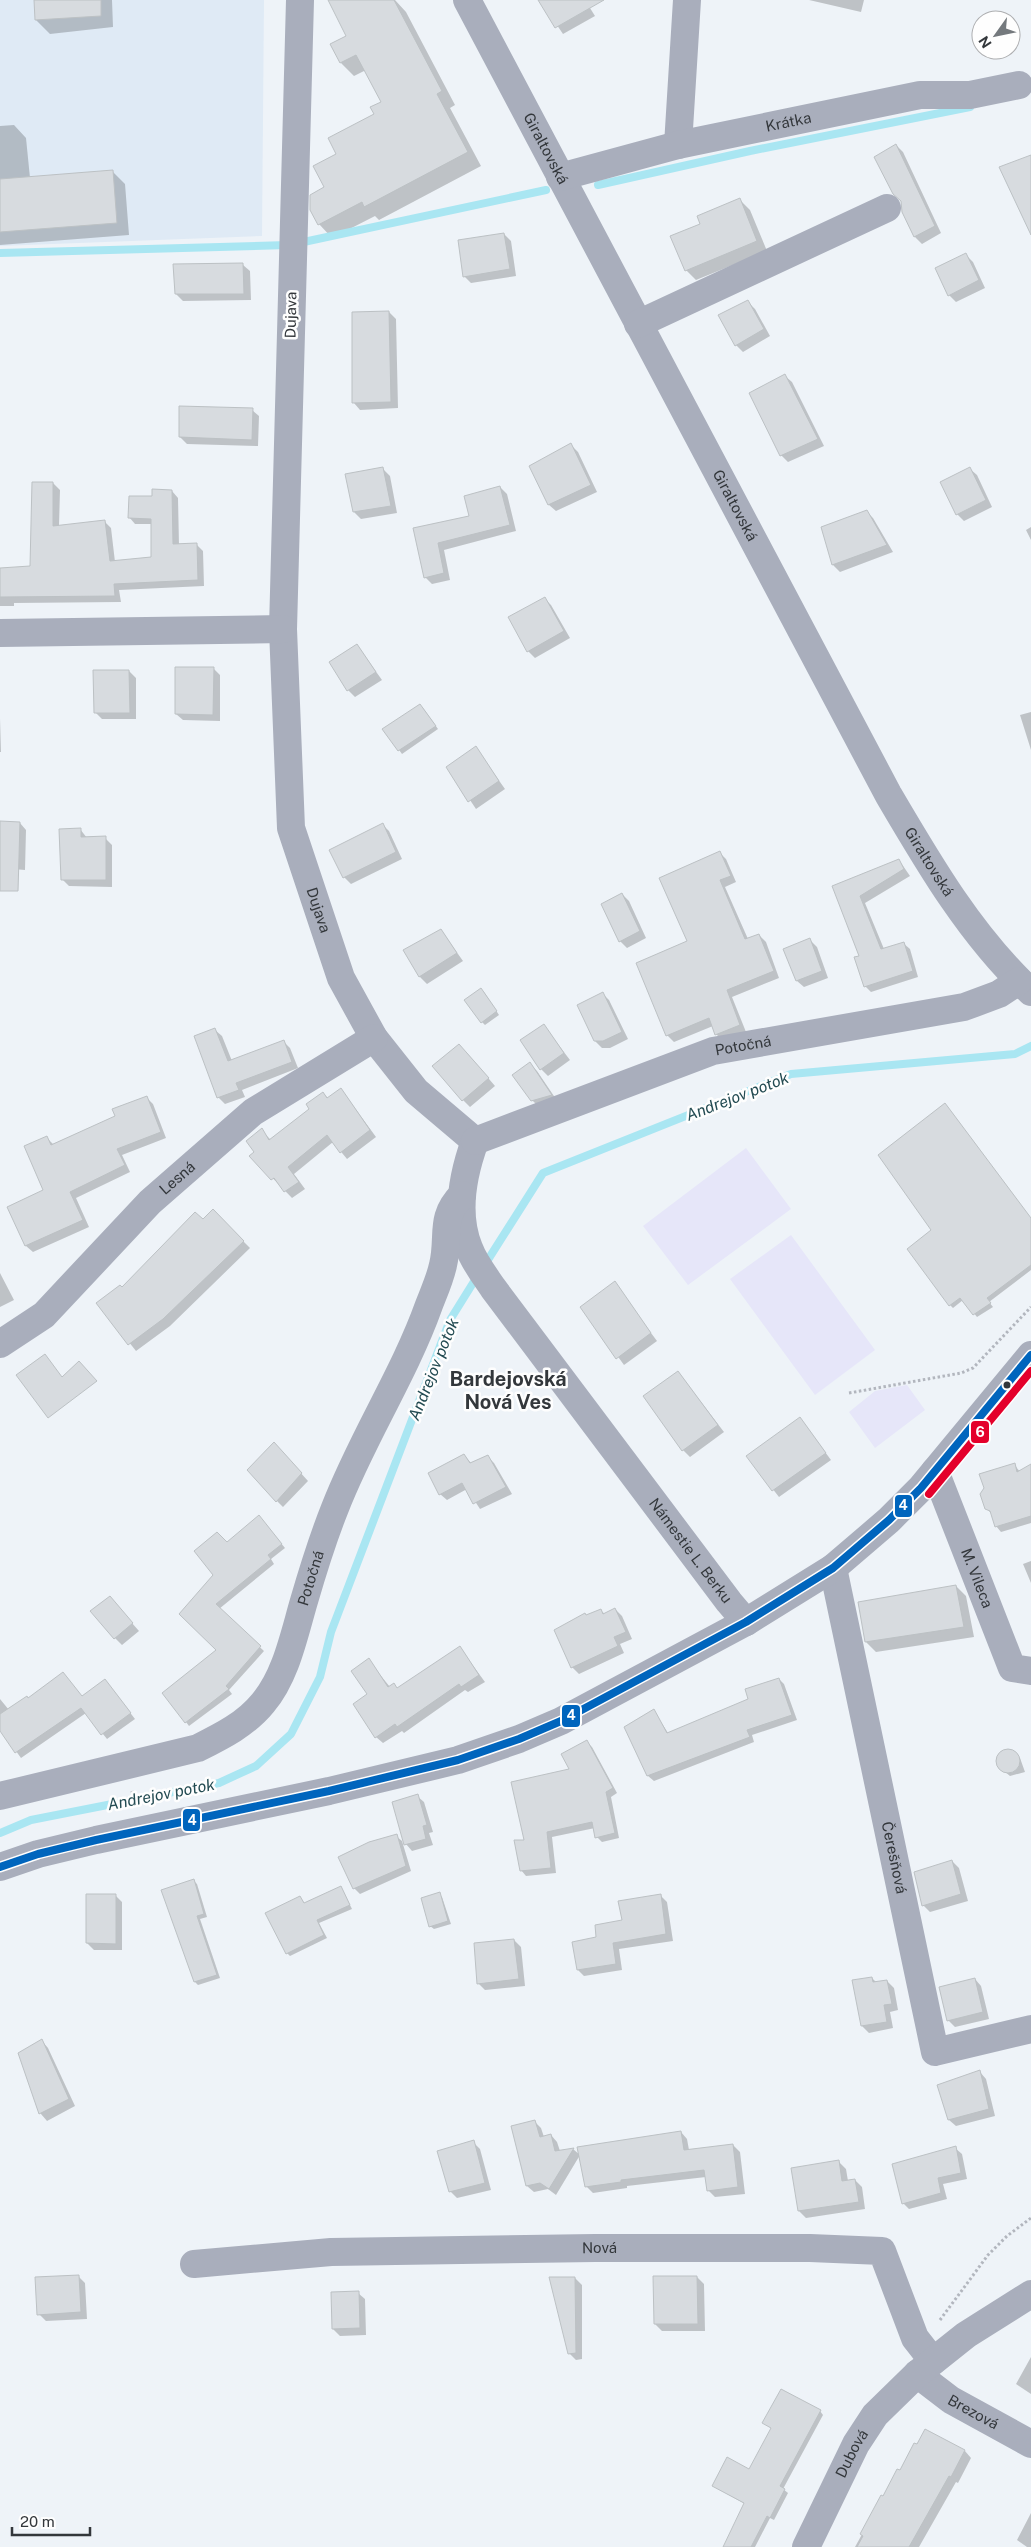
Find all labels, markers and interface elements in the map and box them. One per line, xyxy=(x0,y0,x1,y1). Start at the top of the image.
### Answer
north arrow xyxy=(971,10,1021,60)
text: N xyxy=(975,33,995,51)
street label: Krátka xyxy=(764,109,813,135)
street label: Giraltovská xyxy=(520,110,572,187)
street label: Dujava xyxy=(282,291,299,339)
street label: Giraltovská xyxy=(710,467,761,544)
street label: Giraltovská xyxy=(901,824,958,899)
street label: Dujava xyxy=(303,885,334,935)
street label: Potočná xyxy=(714,1032,772,1059)
water label: Andrejov potok xyxy=(683,1068,792,1125)
street label: Lesná xyxy=(156,1158,198,1198)
water label: Andrejov potok xyxy=(404,1315,463,1423)
district label: Bardejovská Nová Ves xyxy=(449,1367,567,1414)
unlabelled marker xyxy=(1002,1380,1012,1390)
line badge: 6 xyxy=(970,1420,990,1444)
text: 6 xyxy=(975,1424,985,1440)
line badge: 4 xyxy=(894,1494,913,1518)
street label: Námestie L. Berku xyxy=(646,1495,736,1606)
text: 4 xyxy=(898,1497,908,1513)
street label: M. Vileca xyxy=(958,1546,997,1610)
street label: Potočná xyxy=(294,1548,327,1608)
line badge: 4 xyxy=(561,1704,581,1728)
text: 4 xyxy=(566,1707,576,1723)
water label: Andrejov potok xyxy=(106,1775,217,1814)
line badge: 4 xyxy=(182,1808,201,1832)
text: 4 xyxy=(187,1812,197,1828)
street label: Čerešňová xyxy=(879,1820,910,1895)
street label: Nová xyxy=(582,2239,617,2256)
street label: Brezová xyxy=(945,2391,1002,2432)
street label: Dubová xyxy=(832,2426,871,2480)
scale bar xyxy=(12,2504,90,2536)
text: 20 m xyxy=(20,2513,55,2530)

